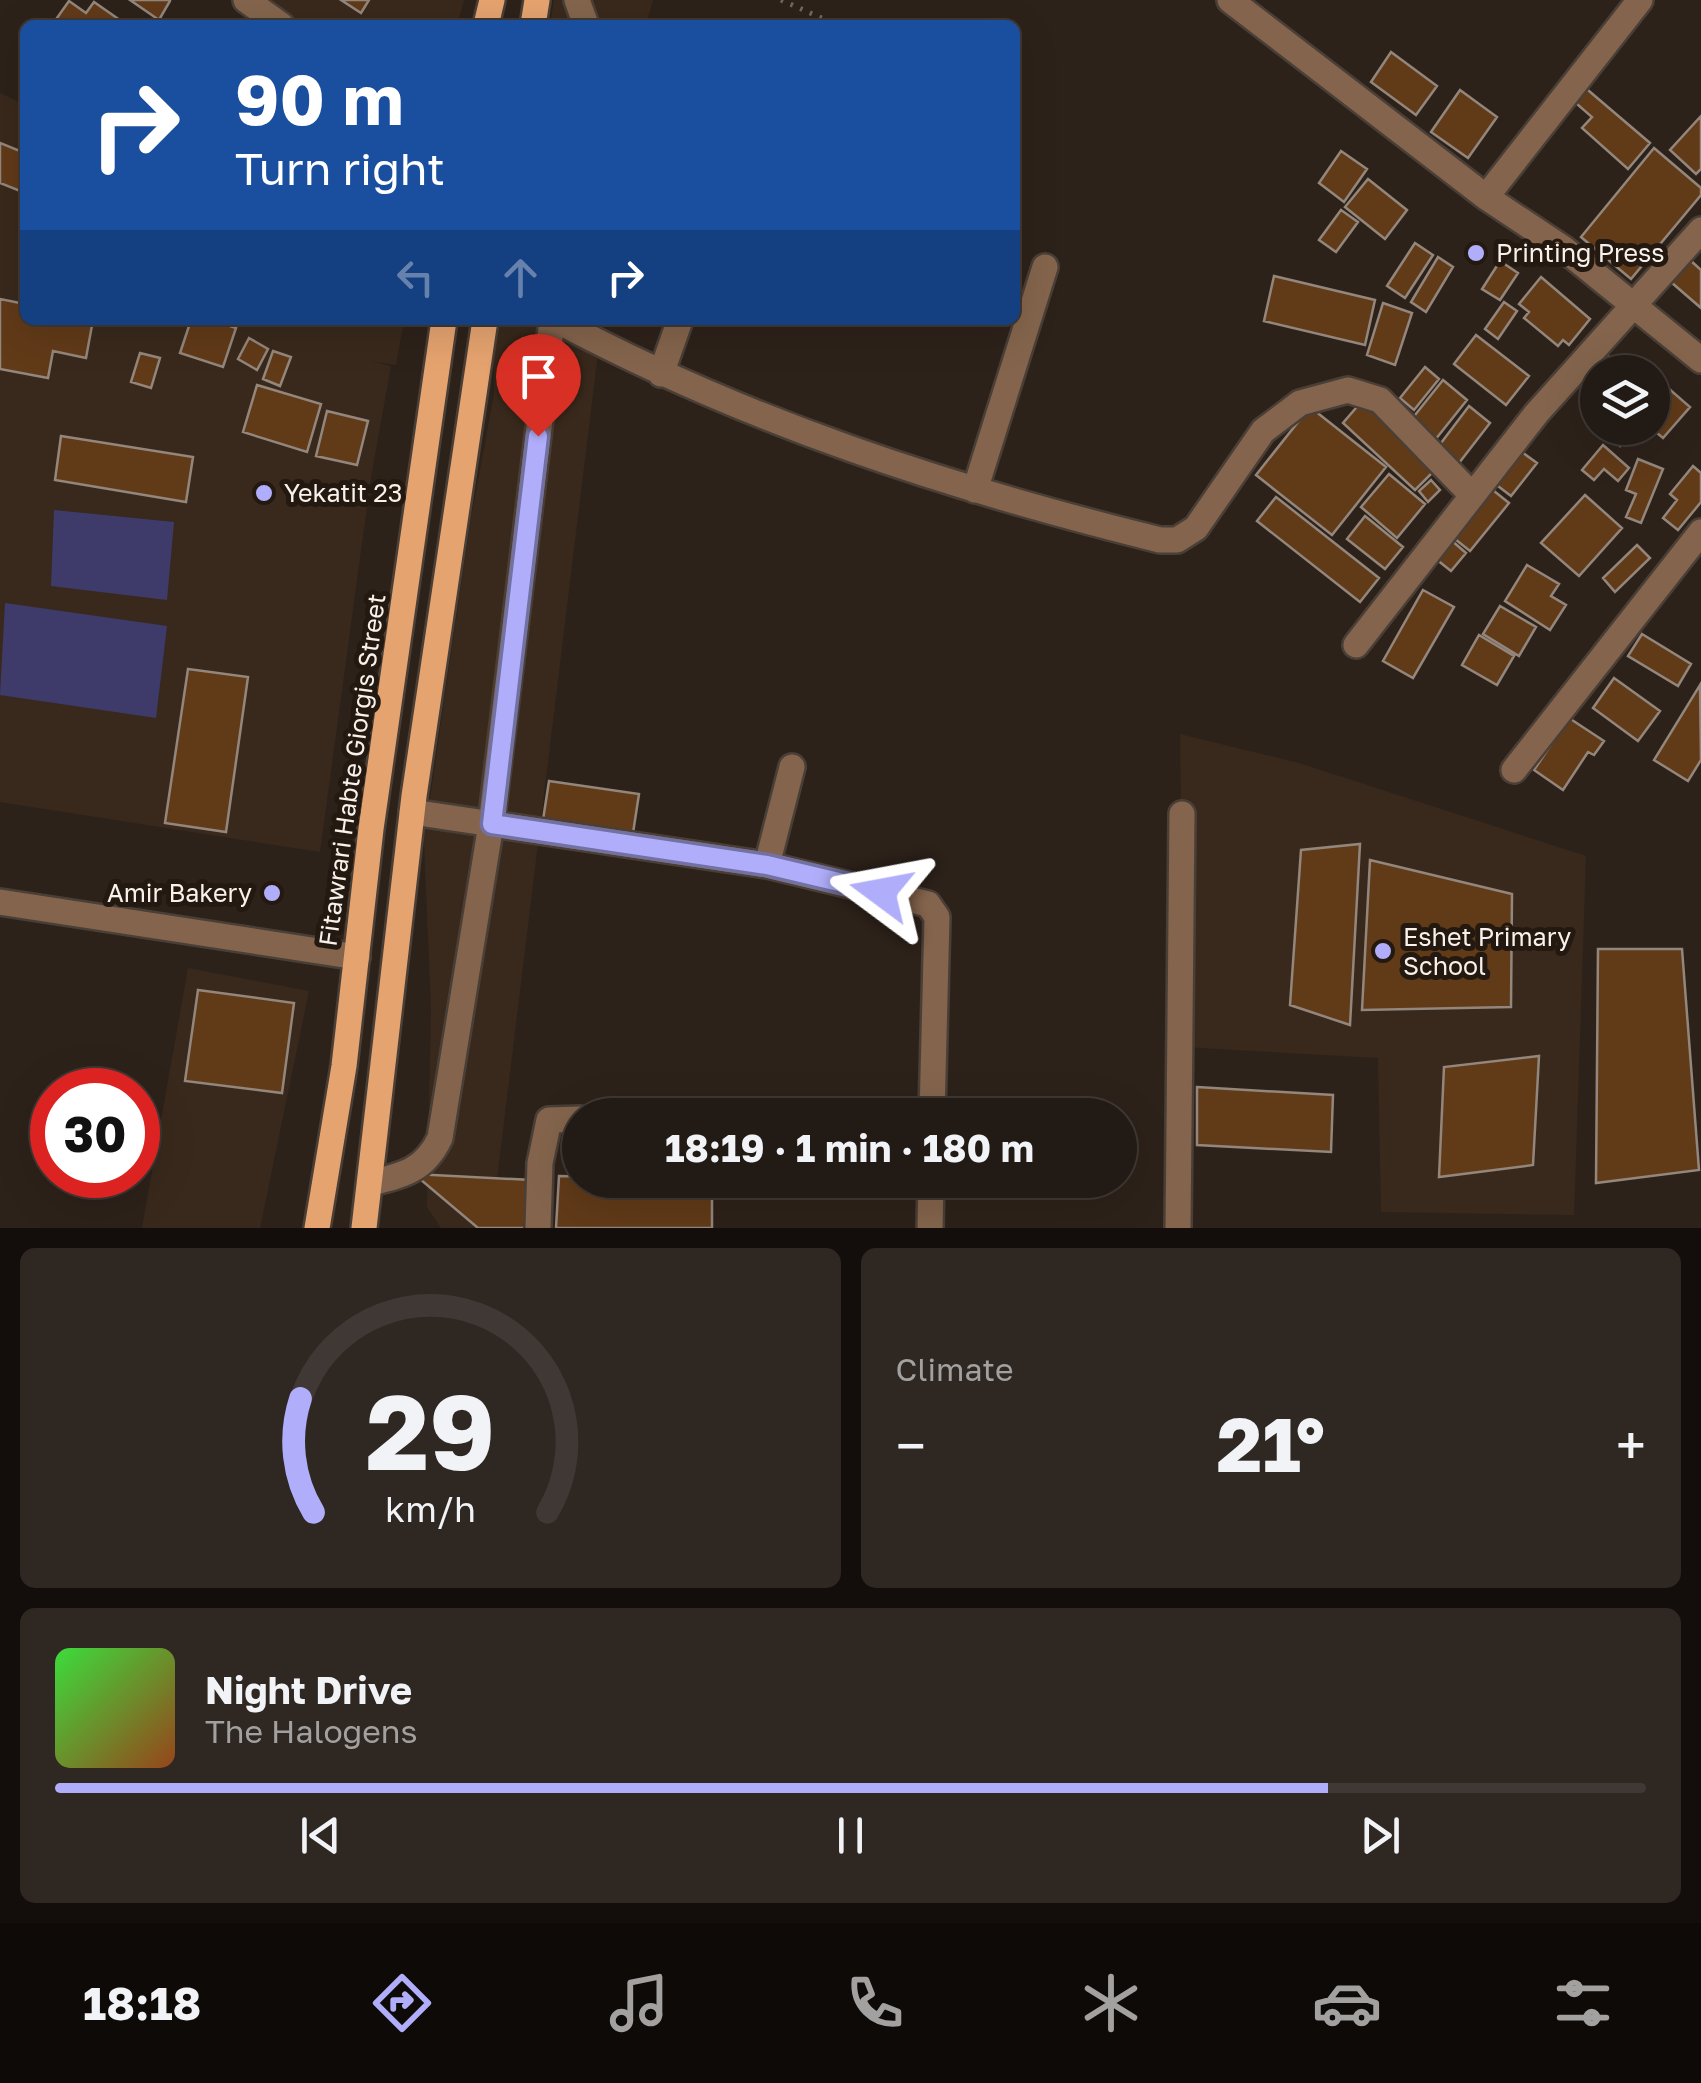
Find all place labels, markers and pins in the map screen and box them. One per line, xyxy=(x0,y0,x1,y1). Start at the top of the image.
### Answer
place label: Printing Press xyxy=(1496,237,1665,268)
marker: Printing Press xyxy=(1465,242,1487,264)
pin xyxy=(496,334,581,437)
place label: Yekatit 23 xyxy=(284,477,402,508)
marker: Yekatit 23 xyxy=(253,482,275,504)
place label: Amir Bakery xyxy=(107,877,252,908)
marker: Amir Bakery xyxy=(261,882,283,904)
place label: Eshet Primary School xyxy=(1403,921,1571,981)
marker: Eshet Primary School xyxy=(1372,940,1394,962)

